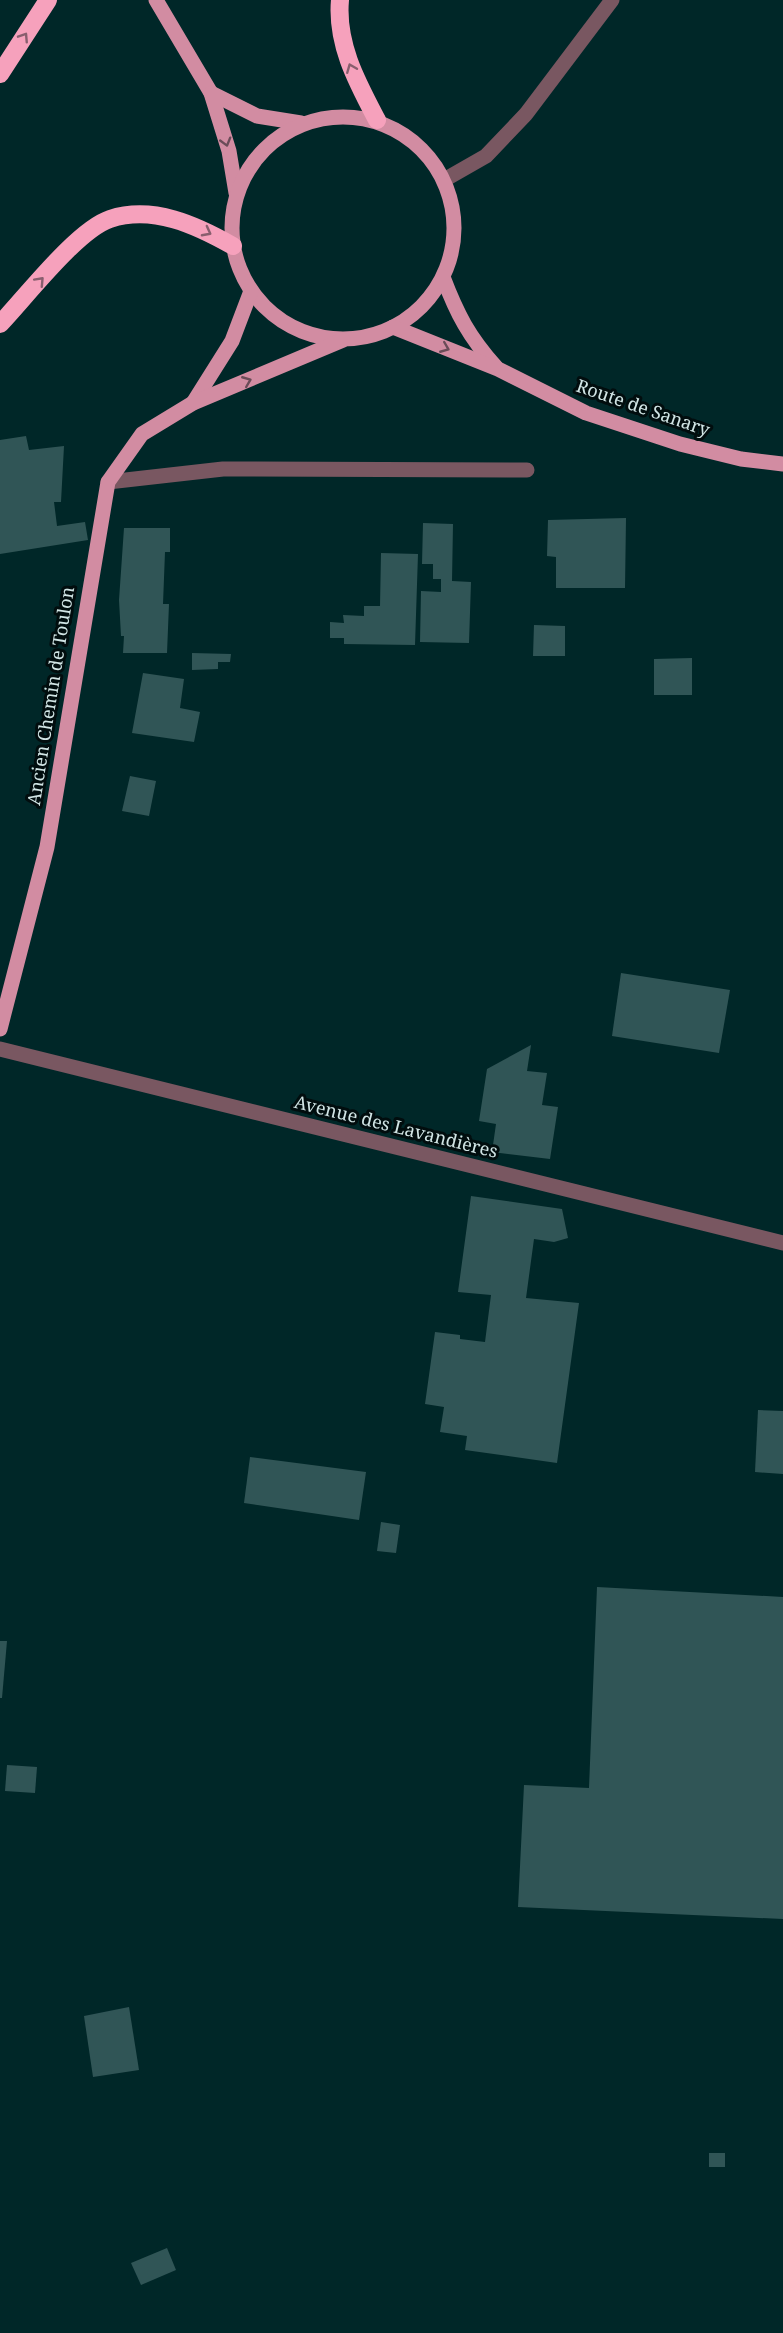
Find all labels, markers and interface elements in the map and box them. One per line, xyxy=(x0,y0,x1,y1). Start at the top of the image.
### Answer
one-way arrow xyxy=(17,33,28,44)
one-way arrow xyxy=(346,63,358,74)
one-way arrow xyxy=(219,136,231,147)
one-way arrow xyxy=(201,225,211,236)
one-way arrow xyxy=(33,278,44,288)
one-way arrow xyxy=(439,341,450,353)
street label: Route de Sanary xyxy=(573,373,714,441)
one-way arrow xyxy=(241,376,252,388)
street label: Ancien Chemin de Toulon xyxy=(21,584,79,807)
street label: Avenue des Lavandières xyxy=(292,1089,500,1163)

